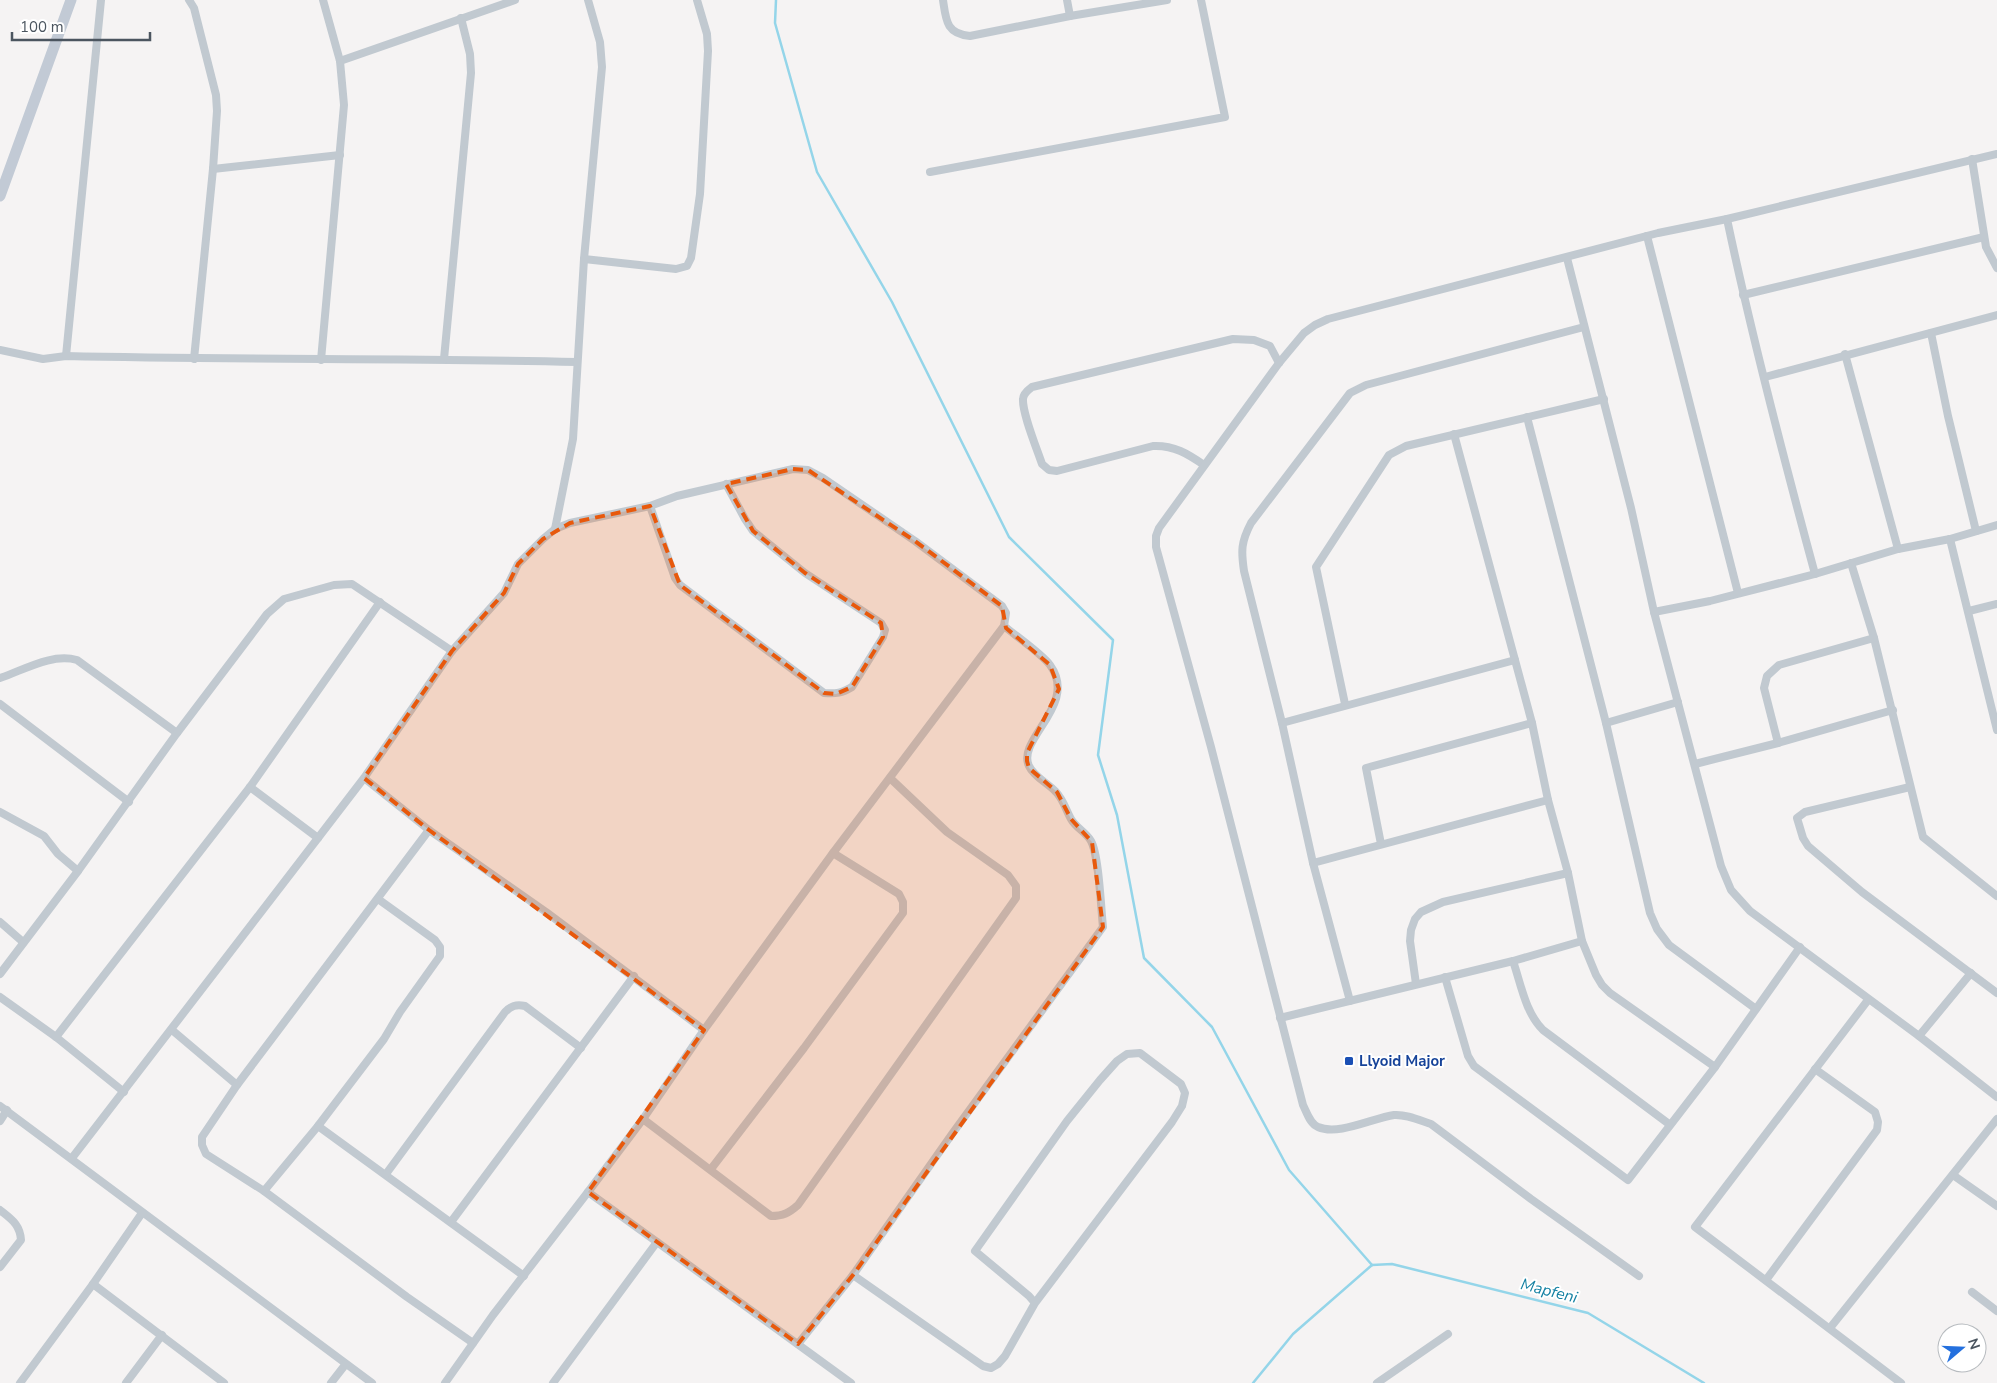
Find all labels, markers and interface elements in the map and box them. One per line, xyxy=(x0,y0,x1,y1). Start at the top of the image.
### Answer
scale bar xyxy=(12,10,150,42)
text: 100 m xyxy=(20,17,64,37)
place label: Llyoid Major xyxy=(1359,1051,1445,1071)
marker: Llyoid Major xyxy=(1343,1055,1355,1067)
water label: Mapfeni xyxy=(1518,1273,1580,1309)
north arrow xyxy=(1937,1323,1987,1373)
text: N xyxy=(1963,1336,1985,1352)

